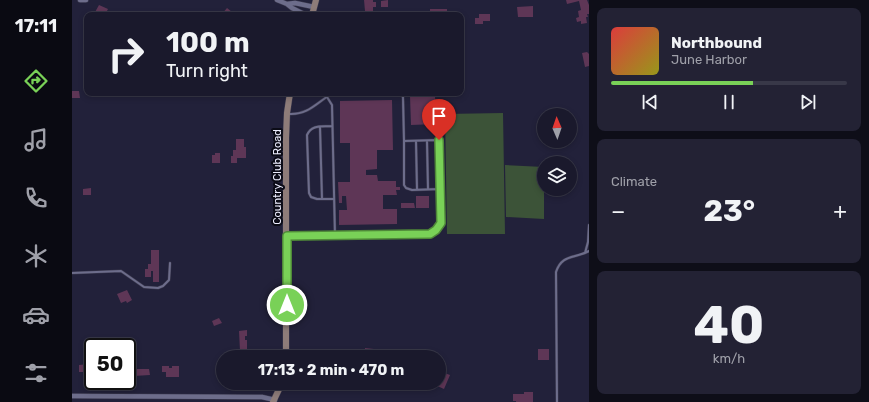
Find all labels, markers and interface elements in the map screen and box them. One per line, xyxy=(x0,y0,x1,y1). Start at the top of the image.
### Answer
text: 17:11 xyxy=(15,15,57,37)
text: 100 m xyxy=(166,26,250,59)
icon: right xyxy=(100,28,152,80)
text: Northbound xyxy=(671,34,762,52)
text: June Harbor xyxy=(671,52,747,67)
text: Turn right xyxy=(166,60,248,82)
icon: directions xyxy=(22,67,50,95)
icon: previous xyxy=(639,91,661,113)
icon: pause xyxy=(718,91,740,113)
icon: next xyxy=(797,91,819,113)
pin xyxy=(422,99,456,140)
icon: arrive xyxy=(428,105,450,127)
north arrow xyxy=(537,108,577,148)
map controls xyxy=(537,108,577,196)
icon: music xyxy=(22,126,50,154)
street label: Country Club Road xyxy=(271,129,284,225)
button: layers xyxy=(537,156,577,196)
text: Climate xyxy=(611,174,657,189)
icon: phone xyxy=(22,184,50,212)
text: 23° xyxy=(703,193,755,229)
text: − xyxy=(611,198,625,225)
text: + xyxy=(833,198,847,225)
icon: climate xyxy=(22,242,50,270)
position arrow xyxy=(266,284,308,326)
text: 40 xyxy=(694,294,764,356)
icon: car xyxy=(22,301,50,329)
speed limit sign: 50 xyxy=(84,338,136,390)
text: km/h xyxy=(713,351,745,366)
icon: filters xyxy=(22,359,50,387)
text: 17:13 · 2 min · 470 m xyxy=(258,361,404,379)

